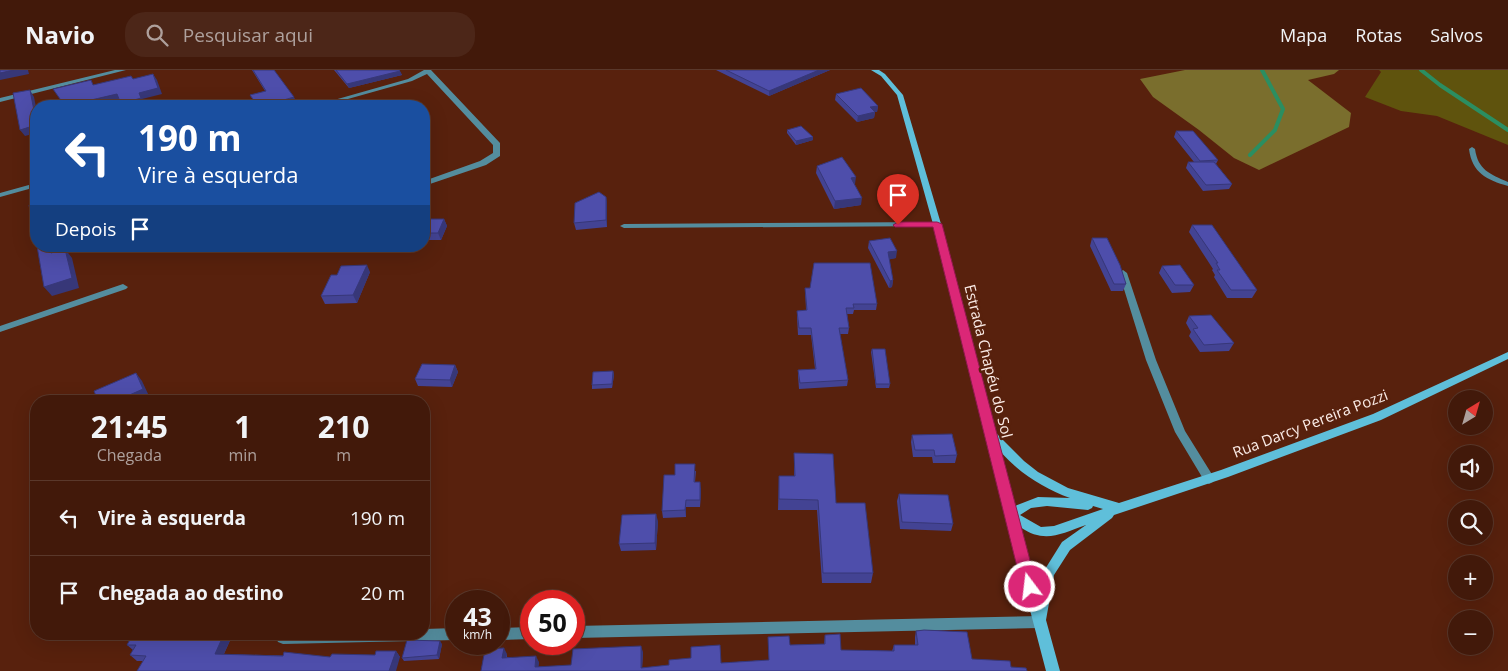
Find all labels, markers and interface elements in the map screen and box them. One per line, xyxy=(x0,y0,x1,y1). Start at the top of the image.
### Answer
search box xyxy=(125,12,475,57)
text: Navio xyxy=(25,18,95,51)
icon: search xyxy=(143,21,171,49)
text: Pesquisar aqui xyxy=(183,22,313,48)
text: Mapa xyxy=(1280,23,1327,47)
text: Rotas xyxy=(1355,23,1402,47)
text: Salvos xyxy=(1430,23,1483,47)
text: 190 m xyxy=(138,114,242,161)
icon: left xyxy=(55,120,120,185)
text: Vire à esquerda xyxy=(138,159,299,189)
pin xyxy=(877,174,919,225)
icon: arrive xyxy=(884,181,912,209)
icon: arrive xyxy=(126,215,154,243)
text: Depois xyxy=(55,216,116,242)
street label: Estrada Chapéu do Sol xyxy=(960,282,1018,440)
street label: Rua Darcy Pereira Pozzi xyxy=(1230,384,1390,462)
north arrow xyxy=(1448,390,1492,435)
map controls xyxy=(1448,390,1493,655)
text: 21:45 xyxy=(91,406,168,447)
text: 1 xyxy=(234,406,251,447)
text: 210 xyxy=(318,406,369,447)
text: Chegada xyxy=(97,444,162,466)
text: min xyxy=(229,444,257,466)
text: m xyxy=(336,444,351,466)
button: sound xyxy=(1448,445,1493,490)
button: search xyxy=(1448,500,1493,545)
icon: left xyxy=(55,504,83,532)
text: Vire à esquerda xyxy=(98,505,246,531)
text: 190 m xyxy=(350,505,405,531)
button: + xyxy=(1448,555,1493,600)
position arrow xyxy=(1003,560,1055,612)
icon: arrive xyxy=(55,579,83,607)
text: Chegada ao destino xyxy=(98,580,284,606)
text: 20 m xyxy=(361,580,405,606)
speed limit sign: 50 xyxy=(520,590,585,655)
text: 43 xyxy=(463,599,492,633)
button: − xyxy=(1448,610,1493,655)
text: km/h xyxy=(463,626,492,643)

